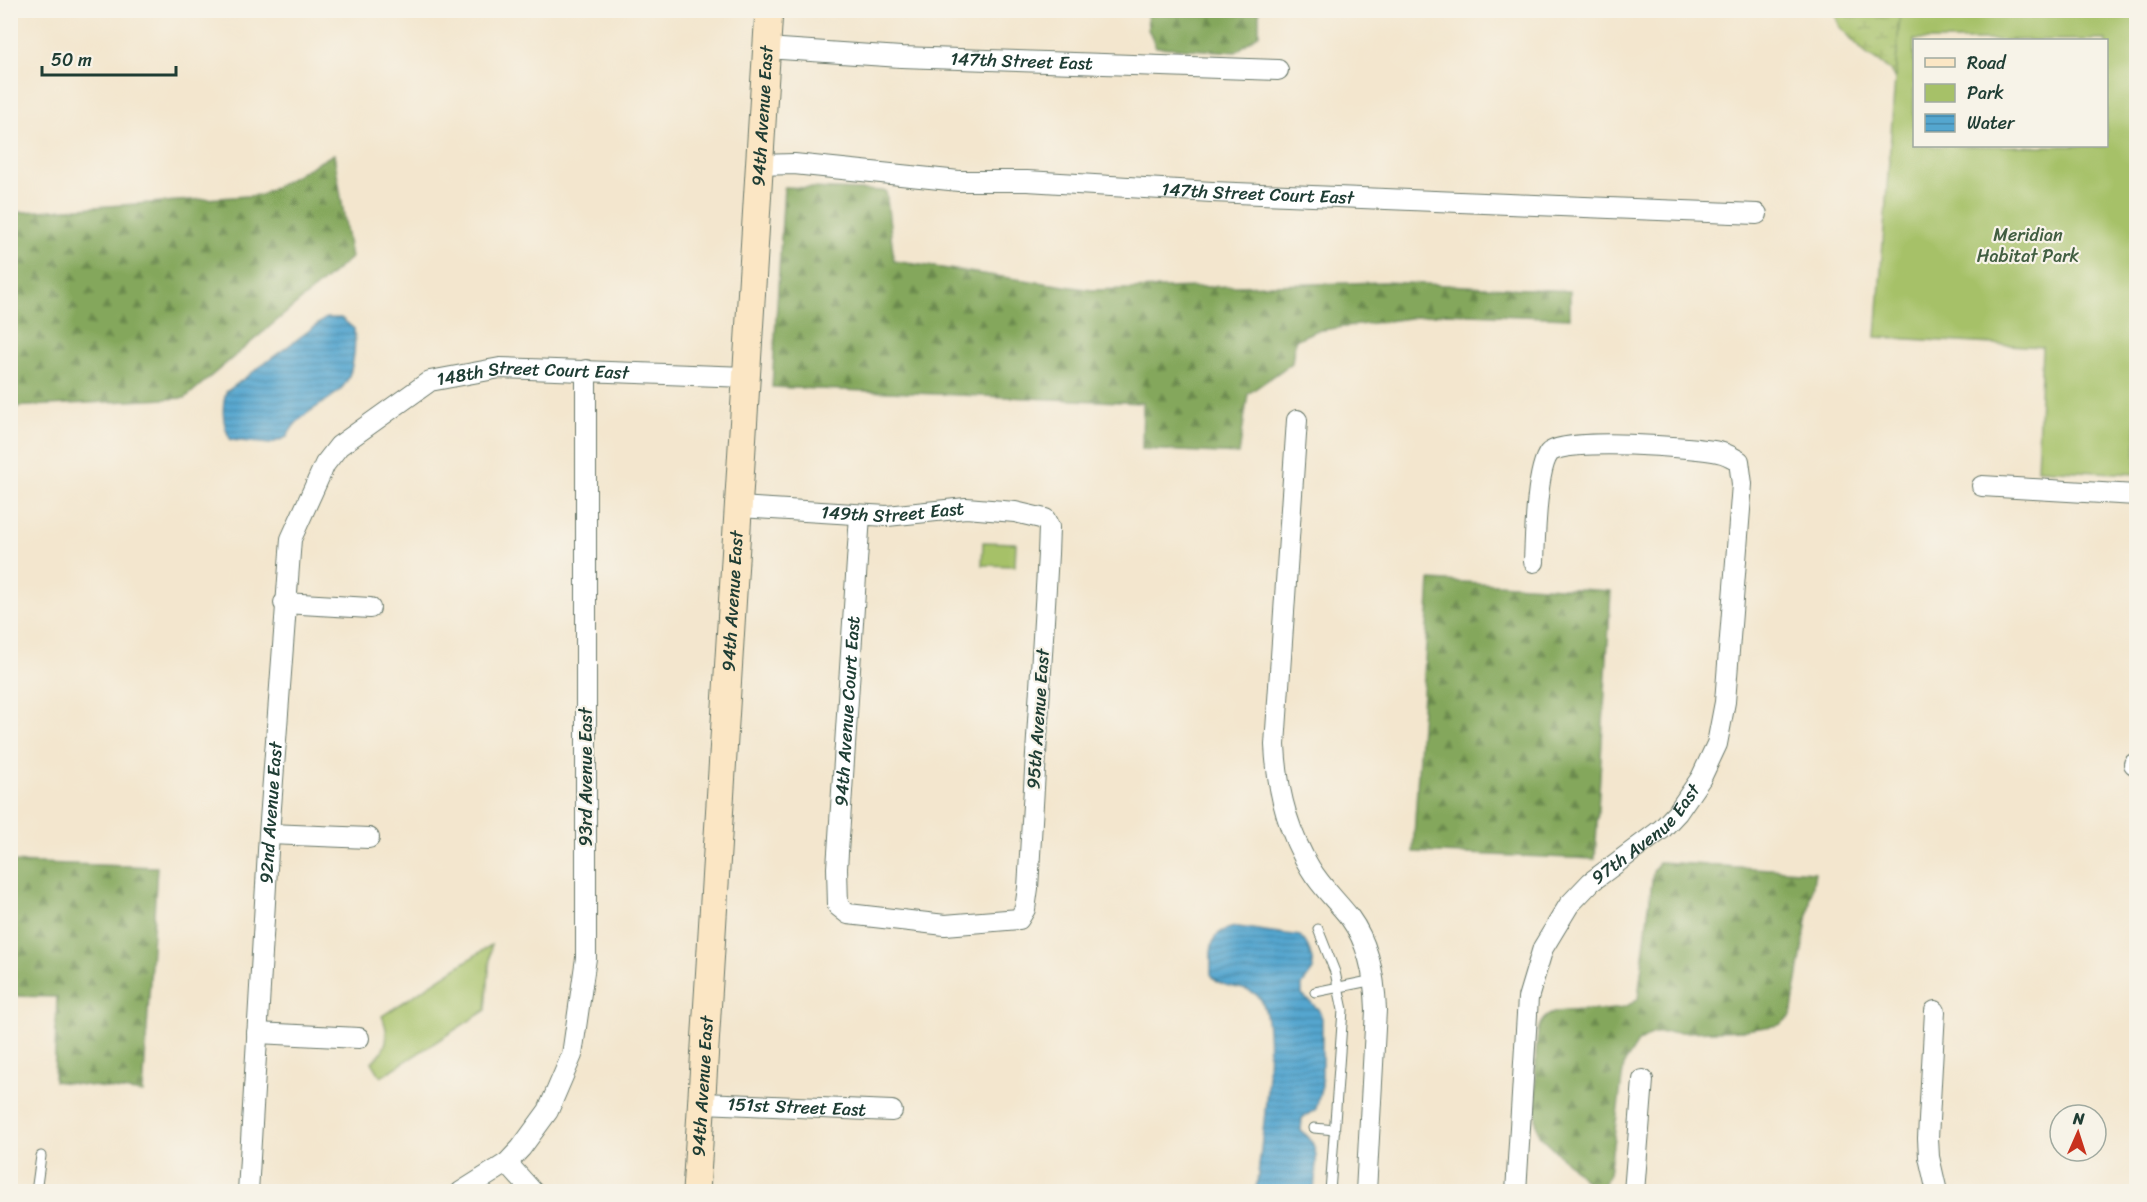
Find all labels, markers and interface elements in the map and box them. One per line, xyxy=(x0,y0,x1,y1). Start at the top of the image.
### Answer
scale bar xyxy=(42,39,176,77)
legend xyxy=(1913,39,2108,147)
street label: 147th Street East xyxy=(950,43,1094,80)
text: 50 m xyxy=(51,44,92,76)
street label: 94th Avenue East xyxy=(742,44,783,187)
text: Road xyxy=(1967,47,2007,79)
text: Park xyxy=(1967,77,2004,109)
text: Water xyxy=(1967,107,2016,139)
street label: 147th Street Court East xyxy=(1161,173,1355,214)
park label: Meridian Habitat Park xyxy=(1977,219,2080,272)
street label: 148th Street Court East xyxy=(434,352,630,395)
street label: 149th Street East xyxy=(820,492,966,532)
street label: 94th Avenue East xyxy=(712,529,753,673)
street label: 94th Avenue Court East xyxy=(825,615,869,807)
street label: 95th Avenue East xyxy=(1017,647,1059,790)
street label: 93rd Avenue East xyxy=(570,707,602,847)
street label: 92nd Avenue East xyxy=(250,740,292,885)
street label: 97th Avenue East xyxy=(1584,776,1709,893)
street label: 94th Avenue East xyxy=(682,1014,723,1158)
street label: 151st Street East xyxy=(727,1088,867,1126)
north arrow xyxy=(2048,1103,2108,1163)
text: N xyxy=(2071,1104,2086,1133)

